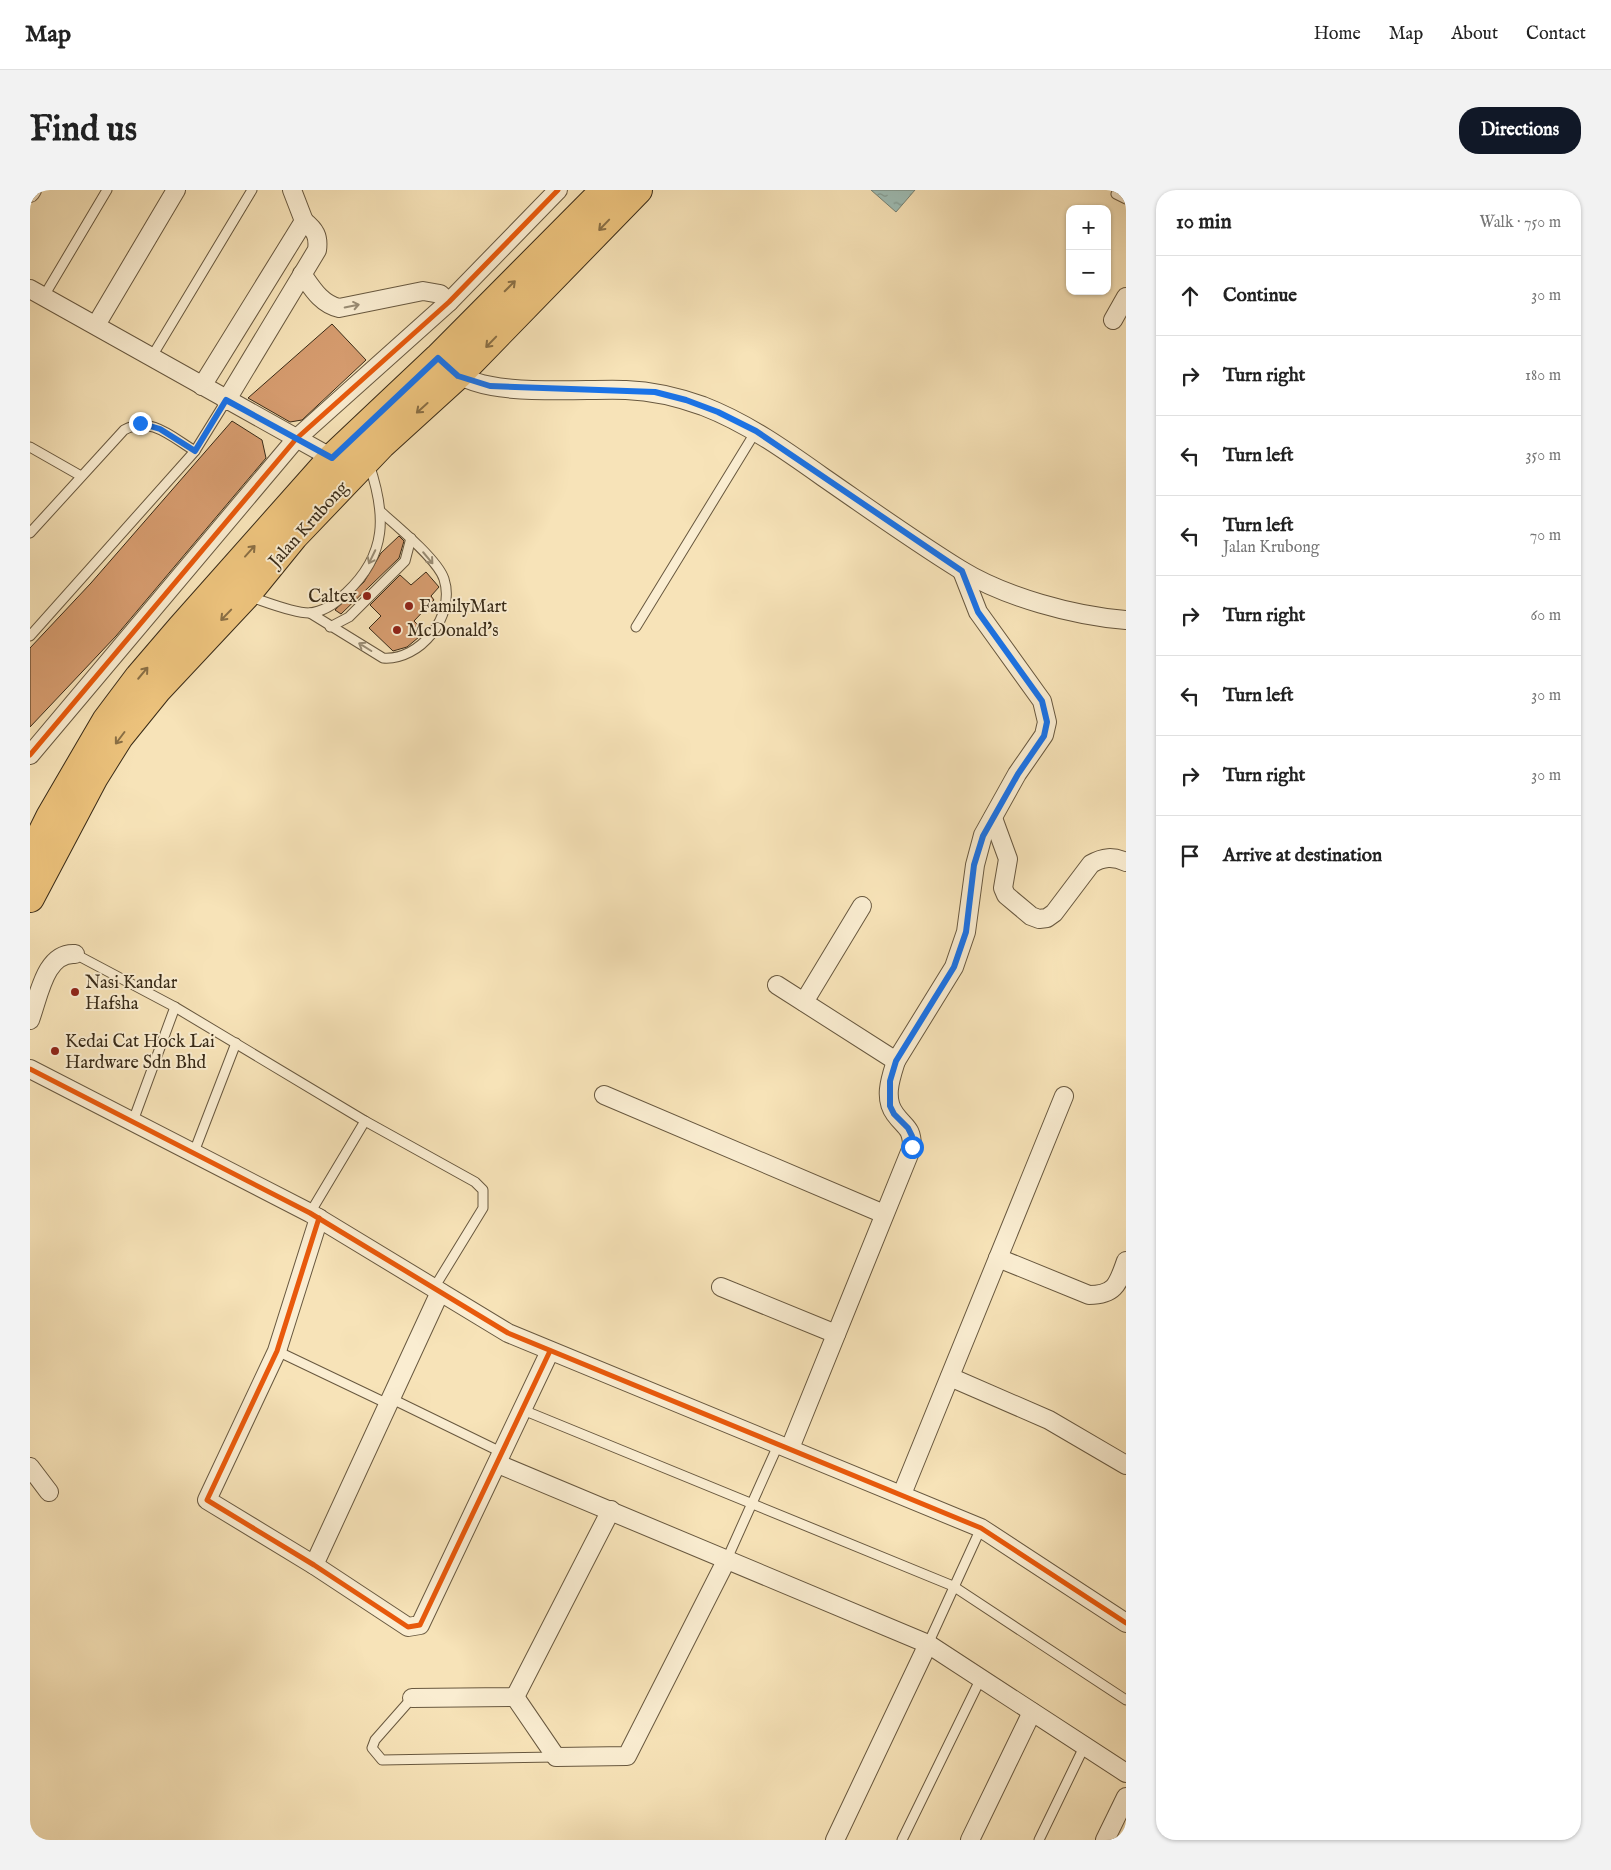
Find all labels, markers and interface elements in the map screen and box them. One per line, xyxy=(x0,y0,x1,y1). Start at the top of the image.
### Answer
text: Map xyxy=(25,19,71,50)
text: Home xyxy=(1314,23,1361,46)
text: Map xyxy=(1389,23,1423,46)
text: About xyxy=(1451,23,1498,46)
text: Contact xyxy=(1526,23,1586,46)
button: Directions xyxy=(1459,107,1581,154)
text: Find us xyxy=(30,108,137,153)
map controls xyxy=(1066,205,1111,295)
button: + xyxy=(1066,205,1111,250)
text: 10 min xyxy=(1176,209,1232,236)
text: Walk · 750 m xyxy=(1479,213,1561,233)
one-way arrow xyxy=(598,219,610,231)
button: − xyxy=(1066,250,1111,295)
one-way arrow xyxy=(503,281,515,293)
icon: ahead xyxy=(1176,282,1204,310)
text: Continue xyxy=(1223,284,1297,308)
text: 30 m xyxy=(1531,286,1561,306)
one-way arrow xyxy=(344,301,360,310)
one-way arrow xyxy=(485,335,497,348)
icon: right xyxy=(1176,362,1204,390)
text: Turn right xyxy=(1223,364,1305,388)
text: 180 m xyxy=(1525,366,1561,386)
one-way arrow xyxy=(415,402,428,414)
route end xyxy=(129,412,152,435)
icon: left xyxy=(1176,442,1204,470)
text: Turn left xyxy=(1223,444,1294,468)
text: 350 m xyxy=(1526,446,1561,466)
street label: Jalan Krubong xyxy=(263,477,354,574)
text: Turn left xyxy=(1223,514,1294,538)
icon: left xyxy=(1176,522,1204,550)
text: 70 m xyxy=(1530,526,1561,546)
text: Jalan Krubong xyxy=(1223,538,1319,558)
one-way arrow xyxy=(244,545,255,558)
one-way arrow xyxy=(366,549,376,564)
one-way arrow xyxy=(423,552,434,565)
place label: Caltex xyxy=(308,586,357,609)
marker: Caltex xyxy=(361,590,373,602)
place label: FamilyMart xyxy=(419,596,507,619)
marker: FamilyMart xyxy=(403,600,415,612)
icon: right xyxy=(1176,602,1204,630)
text: Turn right xyxy=(1223,604,1305,628)
text: 60 m xyxy=(1531,606,1561,626)
one-way arrow xyxy=(221,609,233,621)
place label: McDonald's xyxy=(407,620,499,643)
marker: McDonald's xyxy=(391,624,403,636)
one-way arrow xyxy=(358,642,372,653)
one-way arrow xyxy=(137,667,148,680)
icon: left xyxy=(1176,682,1204,710)
text: Turn left xyxy=(1223,684,1294,708)
text: 30 m xyxy=(1531,686,1561,706)
one-way arrow xyxy=(115,731,125,745)
icon: right xyxy=(1176,762,1204,790)
text: Turn right xyxy=(1223,764,1305,788)
text: 30 m xyxy=(1531,766,1561,786)
icon: arrive xyxy=(1176,842,1204,870)
text: Arrive at destination xyxy=(1223,844,1382,868)
place label: Nasi Kandar Hafsha xyxy=(85,972,178,1016)
marker: Nasi Kandar Hafsha xyxy=(69,986,81,998)
place label: Kedai Cat Hock Lai Hardware Sdn Bhd xyxy=(65,1031,215,1075)
marker: Kedai Cat Hock Lai Hardware Sdn Bhd xyxy=(49,1045,61,1057)
route start xyxy=(901,1136,924,1159)

